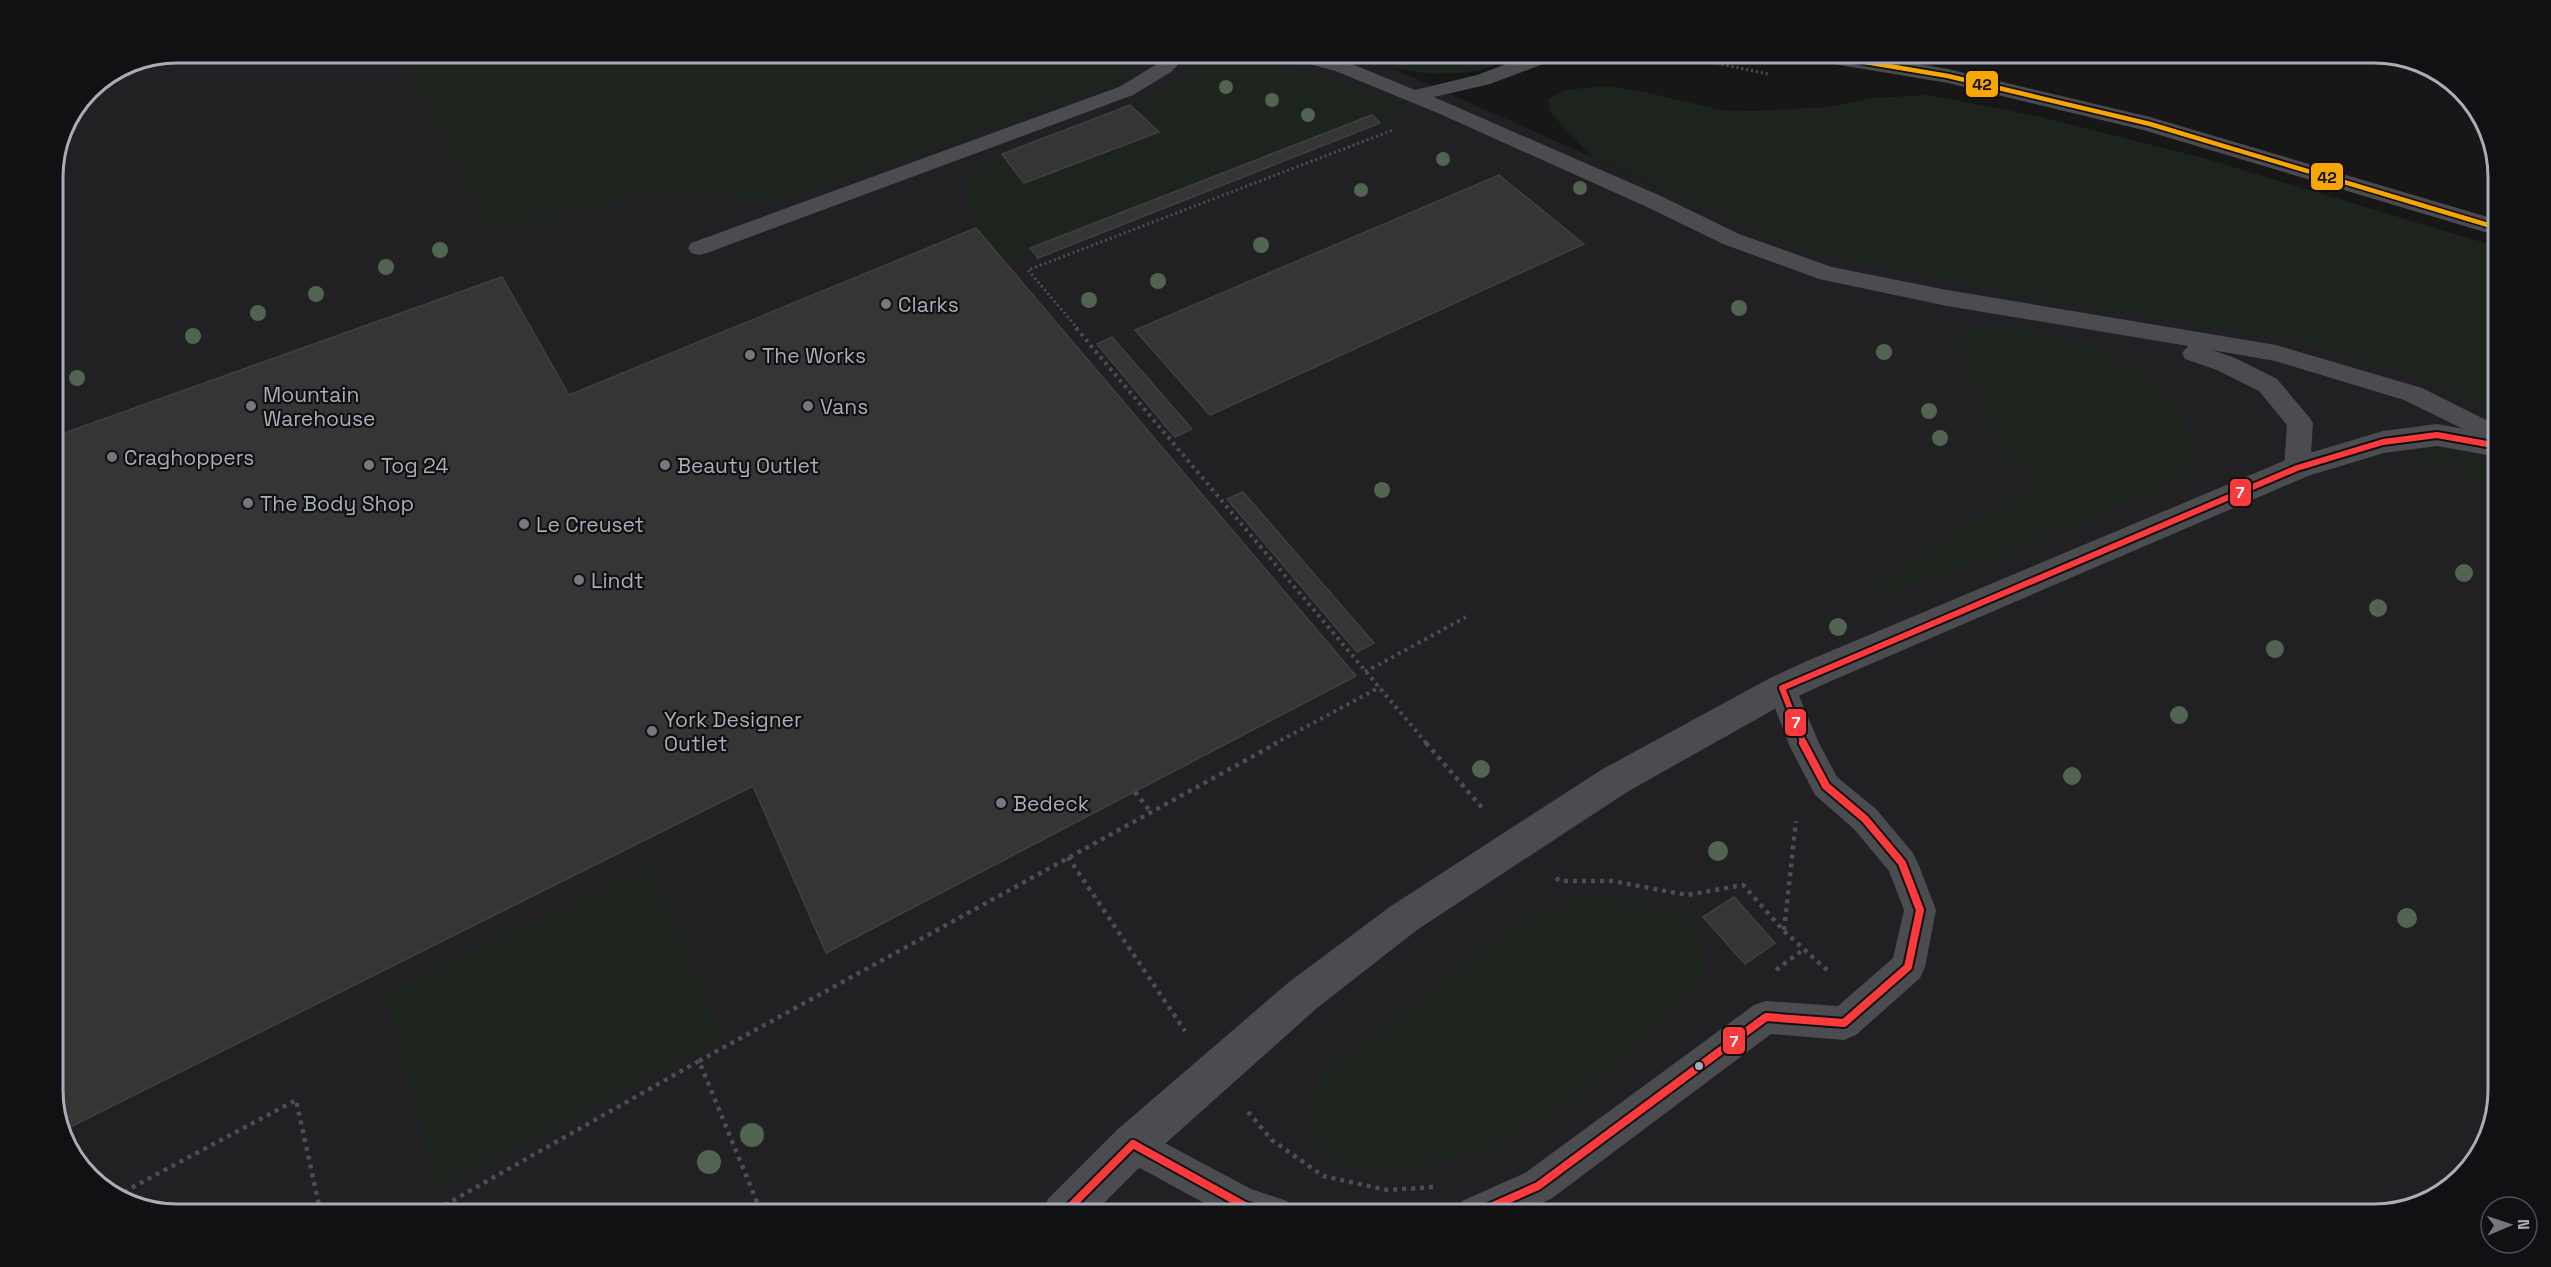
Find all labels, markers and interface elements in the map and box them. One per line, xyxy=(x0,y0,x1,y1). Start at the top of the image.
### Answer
line badge: 42 xyxy=(1965,70,1999,98)
text: 42 xyxy=(1972,74,1992,95)
line badge: 42 xyxy=(2310,162,2344,191)
text: 42 xyxy=(2317,167,2337,188)
place label: Clarks xyxy=(898,291,959,318)
marker: Clarks xyxy=(879,297,893,311)
place label: The Works xyxy=(762,342,866,369)
marker: The Works xyxy=(743,348,757,362)
place label: Mountain Warehouse xyxy=(263,381,375,432)
place label: Vans xyxy=(820,393,868,420)
marker: Mountain Warehouse xyxy=(244,399,258,413)
marker: Vans xyxy=(801,399,815,413)
place label: Craghoppers xyxy=(124,444,254,471)
marker: Craghoppers xyxy=(105,450,119,464)
place label: Tog 24 xyxy=(381,452,448,479)
place label: Beauty Outlet xyxy=(677,452,819,479)
marker: Tog 24 xyxy=(362,458,376,472)
marker: Beauty Outlet xyxy=(658,458,672,472)
line badge: 7 xyxy=(2229,478,2252,507)
text: 7 xyxy=(2236,482,2245,503)
place label: The Body Shop xyxy=(260,490,414,517)
marker: The Body Shop xyxy=(241,496,255,510)
place label: Le Creuset xyxy=(536,511,644,538)
marker: Le Creuset xyxy=(517,517,531,531)
place label: Lindt xyxy=(591,567,644,594)
marker: Lindt xyxy=(572,573,586,587)
place label: York Designer Outlet xyxy=(664,706,802,757)
line badge: 7 xyxy=(1784,708,1807,737)
text: 7 xyxy=(1792,712,1801,733)
marker: York Designer Outlet xyxy=(645,724,659,738)
place label: Bedeck xyxy=(1013,790,1089,817)
marker: Bedeck xyxy=(994,796,1008,810)
line badge: 7 xyxy=(1722,1026,1746,1055)
text: 7 xyxy=(1730,1031,1739,1052)
unlabelled marker xyxy=(1693,1060,1705,1072)
north arrow xyxy=(2479,1195,2539,1255)
text: N xyxy=(2513,1219,2534,1230)

